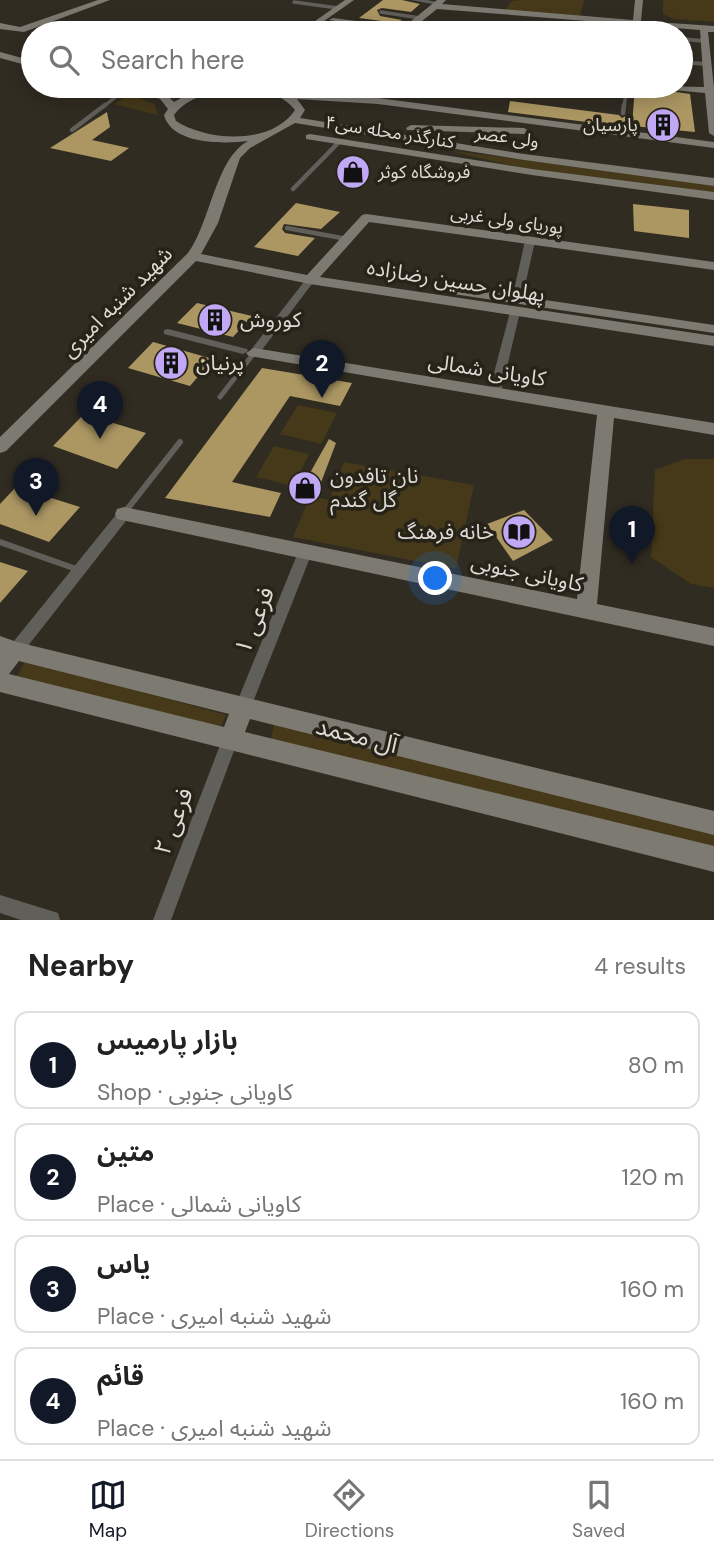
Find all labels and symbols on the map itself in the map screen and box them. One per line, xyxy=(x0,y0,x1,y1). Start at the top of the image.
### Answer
building icon: پارسیان xyxy=(644,106,682,144)
street label: کنارگذر محله سی۴ xyxy=(324,110,457,154)
place label: پارسیان xyxy=(583,113,638,137)
street label: ولی عصر xyxy=(473,121,540,153)
shop icon: فروشگاه کوثر xyxy=(334,153,372,191)
place label: فروشگاه کوثر xyxy=(377,160,470,184)
street label: پوریای ولی غربی xyxy=(449,200,565,240)
street label: شهید شنبه امیری xyxy=(55,240,179,364)
street label: پهلوان حسین رضازاده xyxy=(365,253,547,309)
building icon: کوروش xyxy=(196,301,234,339)
place label: کوروش xyxy=(240,306,301,334)
pin: 2 xyxy=(299,340,345,398)
building icon: پرنیان xyxy=(152,344,190,382)
street label: کاویانی شمالی xyxy=(426,347,548,393)
place label: پرنیان xyxy=(196,349,244,377)
pin: 4 xyxy=(77,381,123,439)
pin: 3 xyxy=(13,458,59,516)
place label: نان تافدون گل گندم xyxy=(330,462,418,516)
shop icon: نان تافدون گل گندم xyxy=(286,469,324,507)
pin: 1 xyxy=(609,506,655,564)
library icon: خانه فرهنگ xyxy=(500,513,538,551)
place label: خانه فرهنگ xyxy=(397,518,494,546)
street label: کاویانی جنوبی xyxy=(468,547,586,599)
your location xyxy=(418,561,452,595)
street label: فرعی ۱ xyxy=(227,582,281,658)
street label: آل محمد xyxy=(313,710,402,760)
street label: فرعی ۲ xyxy=(146,783,200,859)

